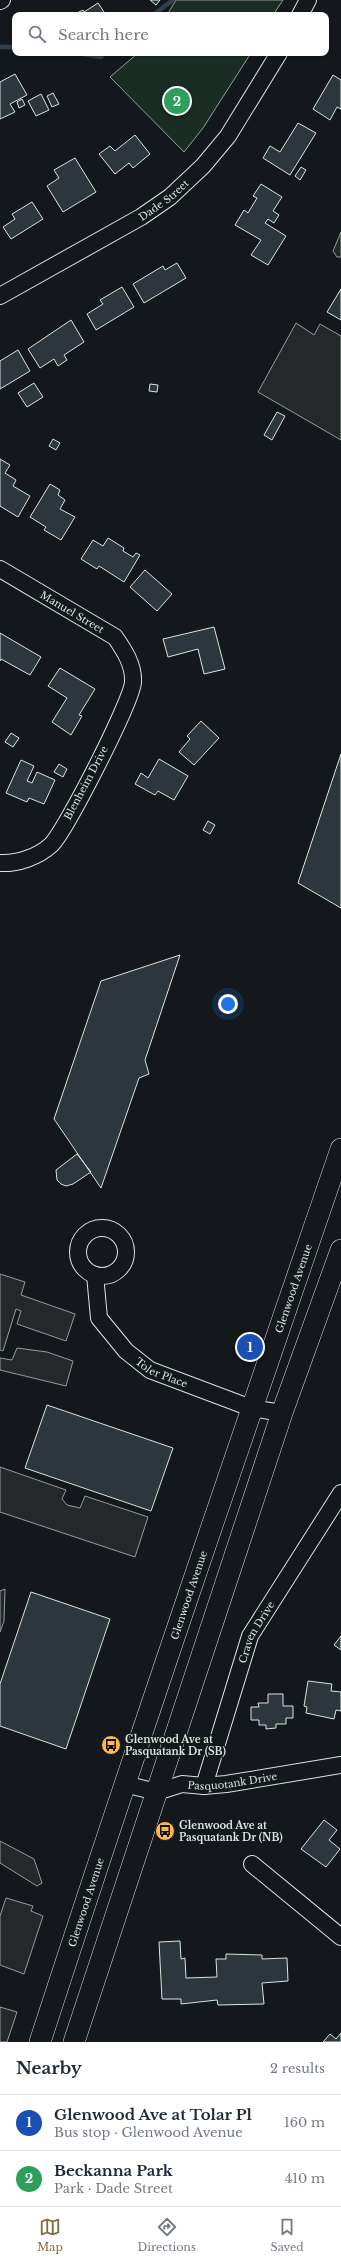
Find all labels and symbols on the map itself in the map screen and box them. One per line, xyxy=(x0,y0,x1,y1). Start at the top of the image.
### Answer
pin: 2 xyxy=(164,86,190,116)
street label: Dade Street xyxy=(136,176,191,223)
street label: Manuel Street xyxy=(38,588,107,636)
street label: Blenheim Drive xyxy=(61,744,111,822)
your location xyxy=(218,994,238,1014)
street label: Glenwood Avenue xyxy=(272,1242,315,1335)
pin: 1 xyxy=(237,1332,263,1362)
street label: Toler Place xyxy=(133,1355,190,1390)
street label: Glenwood Avenue xyxy=(167,1549,210,1641)
street label: Craven Drive xyxy=(236,1598,277,1665)
place label: Glenwood Ave at Pasquatank Dr (SB) xyxy=(125,1733,226,1758)
bus stop icon: Glenwood Ave at Pasquatank Dr (SB) xyxy=(100,1734,122,1756)
street label: Pasquotank Drive xyxy=(187,1769,278,1793)
place label: Glenwood Ave at Pasquatank Dr (NB) xyxy=(179,1819,283,1844)
bus stop icon: Glenwood Ave at Pasquatank Dr (NB) xyxy=(154,1820,176,1842)
street label: Glenwood Avenue xyxy=(65,1856,107,1949)

